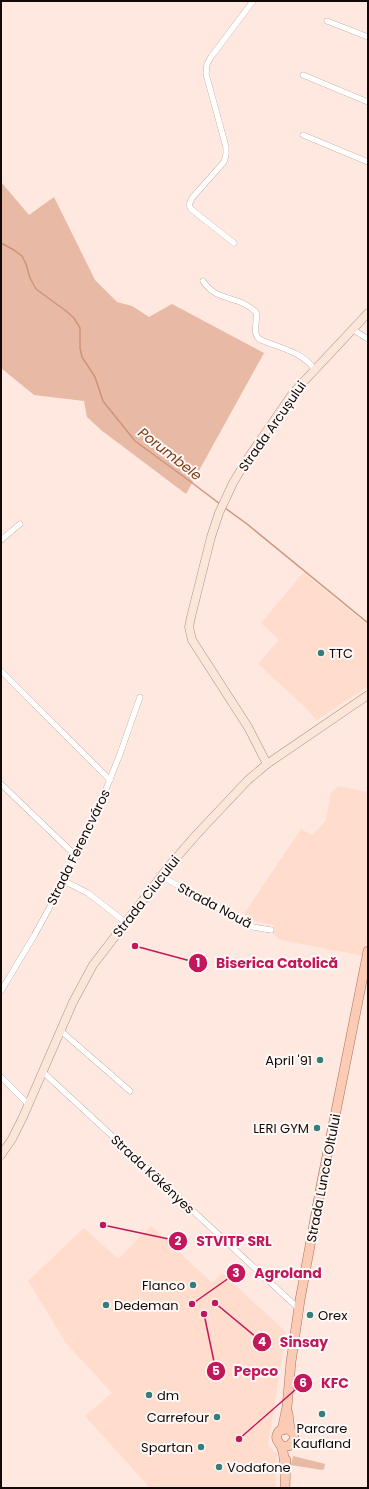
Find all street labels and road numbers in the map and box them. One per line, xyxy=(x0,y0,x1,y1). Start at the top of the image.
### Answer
street label: Strada Arcușului xyxy=(234,377,311,475)
street label: Strada Ferencváros xyxy=(42,786,115,908)
street label: Strada Ciucului xyxy=(108,851,185,941)
street label: Strada Nouă xyxy=(174,878,255,933)
street label: Strada Lunca Oltului xyxy=(302,1112,345,1244)
street label: Strada Kökényes xyxy=(107,1130,199,1218)

